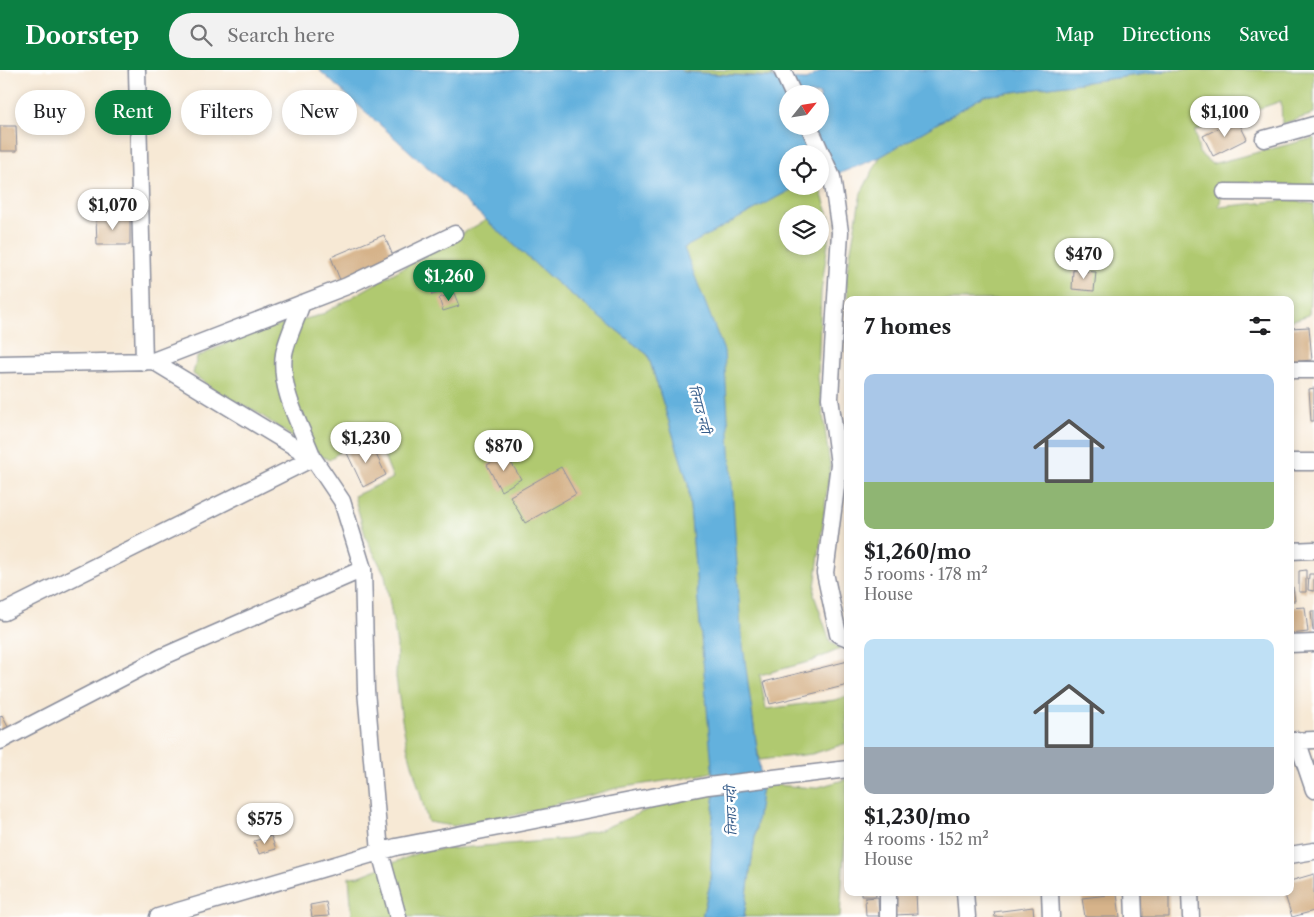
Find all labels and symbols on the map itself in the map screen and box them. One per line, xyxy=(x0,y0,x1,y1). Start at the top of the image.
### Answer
north arrow xyxy=(779,85,829,135)
pin: $1,100 xyxy=(1184,96,1266,138)
pin: $1,070 xyxy=(72,189,154,231)
pin: $470 xyxy=(1054,238,1114,280)
pin: $1,260 xyxy=(408,260,490,302)
water label: तिनाउ नदी xyxy=(685,383,716,438)
pin: $1,230 xyxy=(325,422,407,464)
pin: $870 xyxy=(474,430,534,472)
water label: तिनाउ नदी xyxy=(721,783,741,836)
pin: $575 xyxy=(235,802,295,845)

